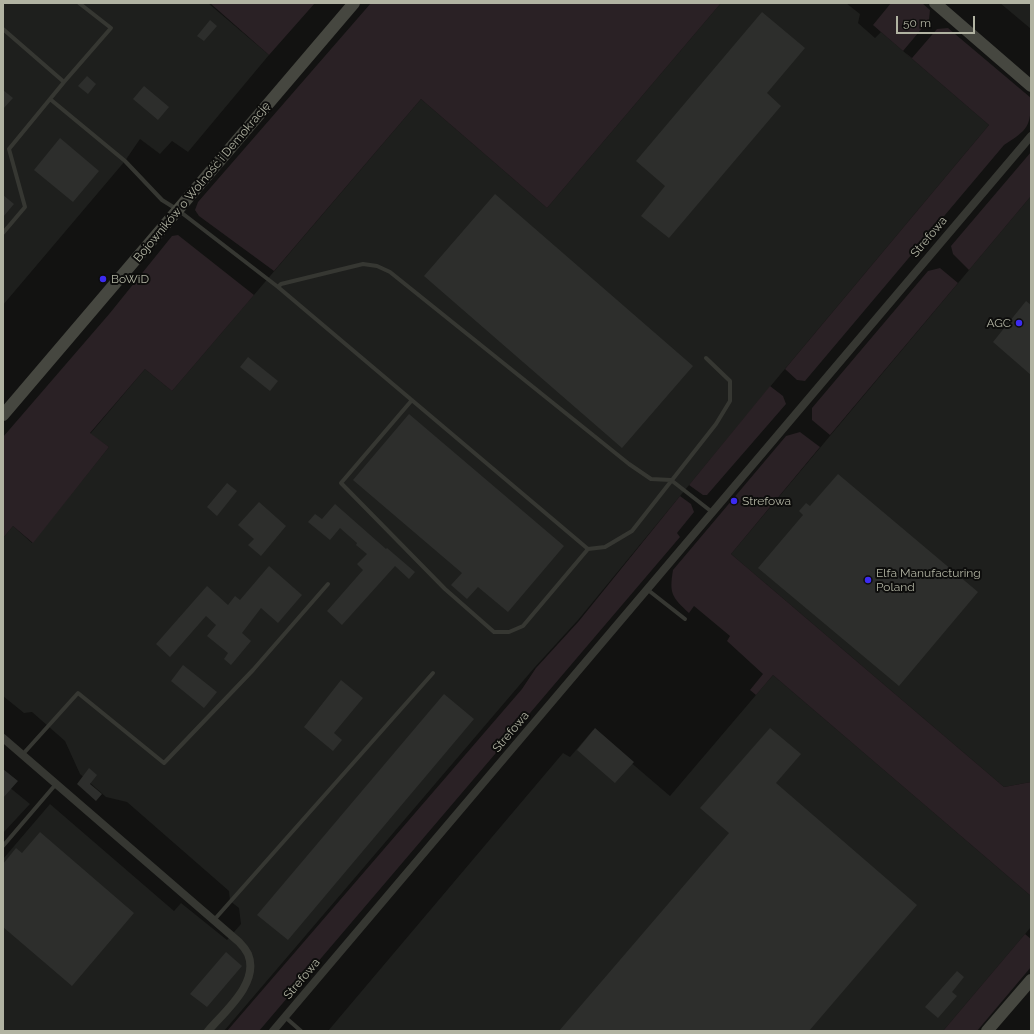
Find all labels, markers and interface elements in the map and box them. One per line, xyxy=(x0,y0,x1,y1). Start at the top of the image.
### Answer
scale bar xyxy=(898,8,977,34)
text: 50 m xyxy=(903,16,931,30)
street label: Bojowników o Wolność i Demokrację xyxy=(131,99,273,265)
street label: Strefowa xyxy=(908,214,950,260)
place label: BoWiD xyxy=(111,272,149,286)
marker: BoWiD xyxy=(98,274,108,284)
place label: AGC xyxy=(986,316,1011,330)
marker: AGC xyxy=(1014,318,1024,328)
place label: Strefowa xyxy=(742,494,791,508)
marker: Strefowa xyxy=(729,496,739,506)
place label: Elfa Manufacturing Poland xyxy=(876,566,981,594)
marker: Elfa Manufacturing Poland xyxy=(863,575,873,585)
street label: Strefowa xyxy=(490,709,532,755)
street label: Strefowa xyxy=(281,956,323,1002)

